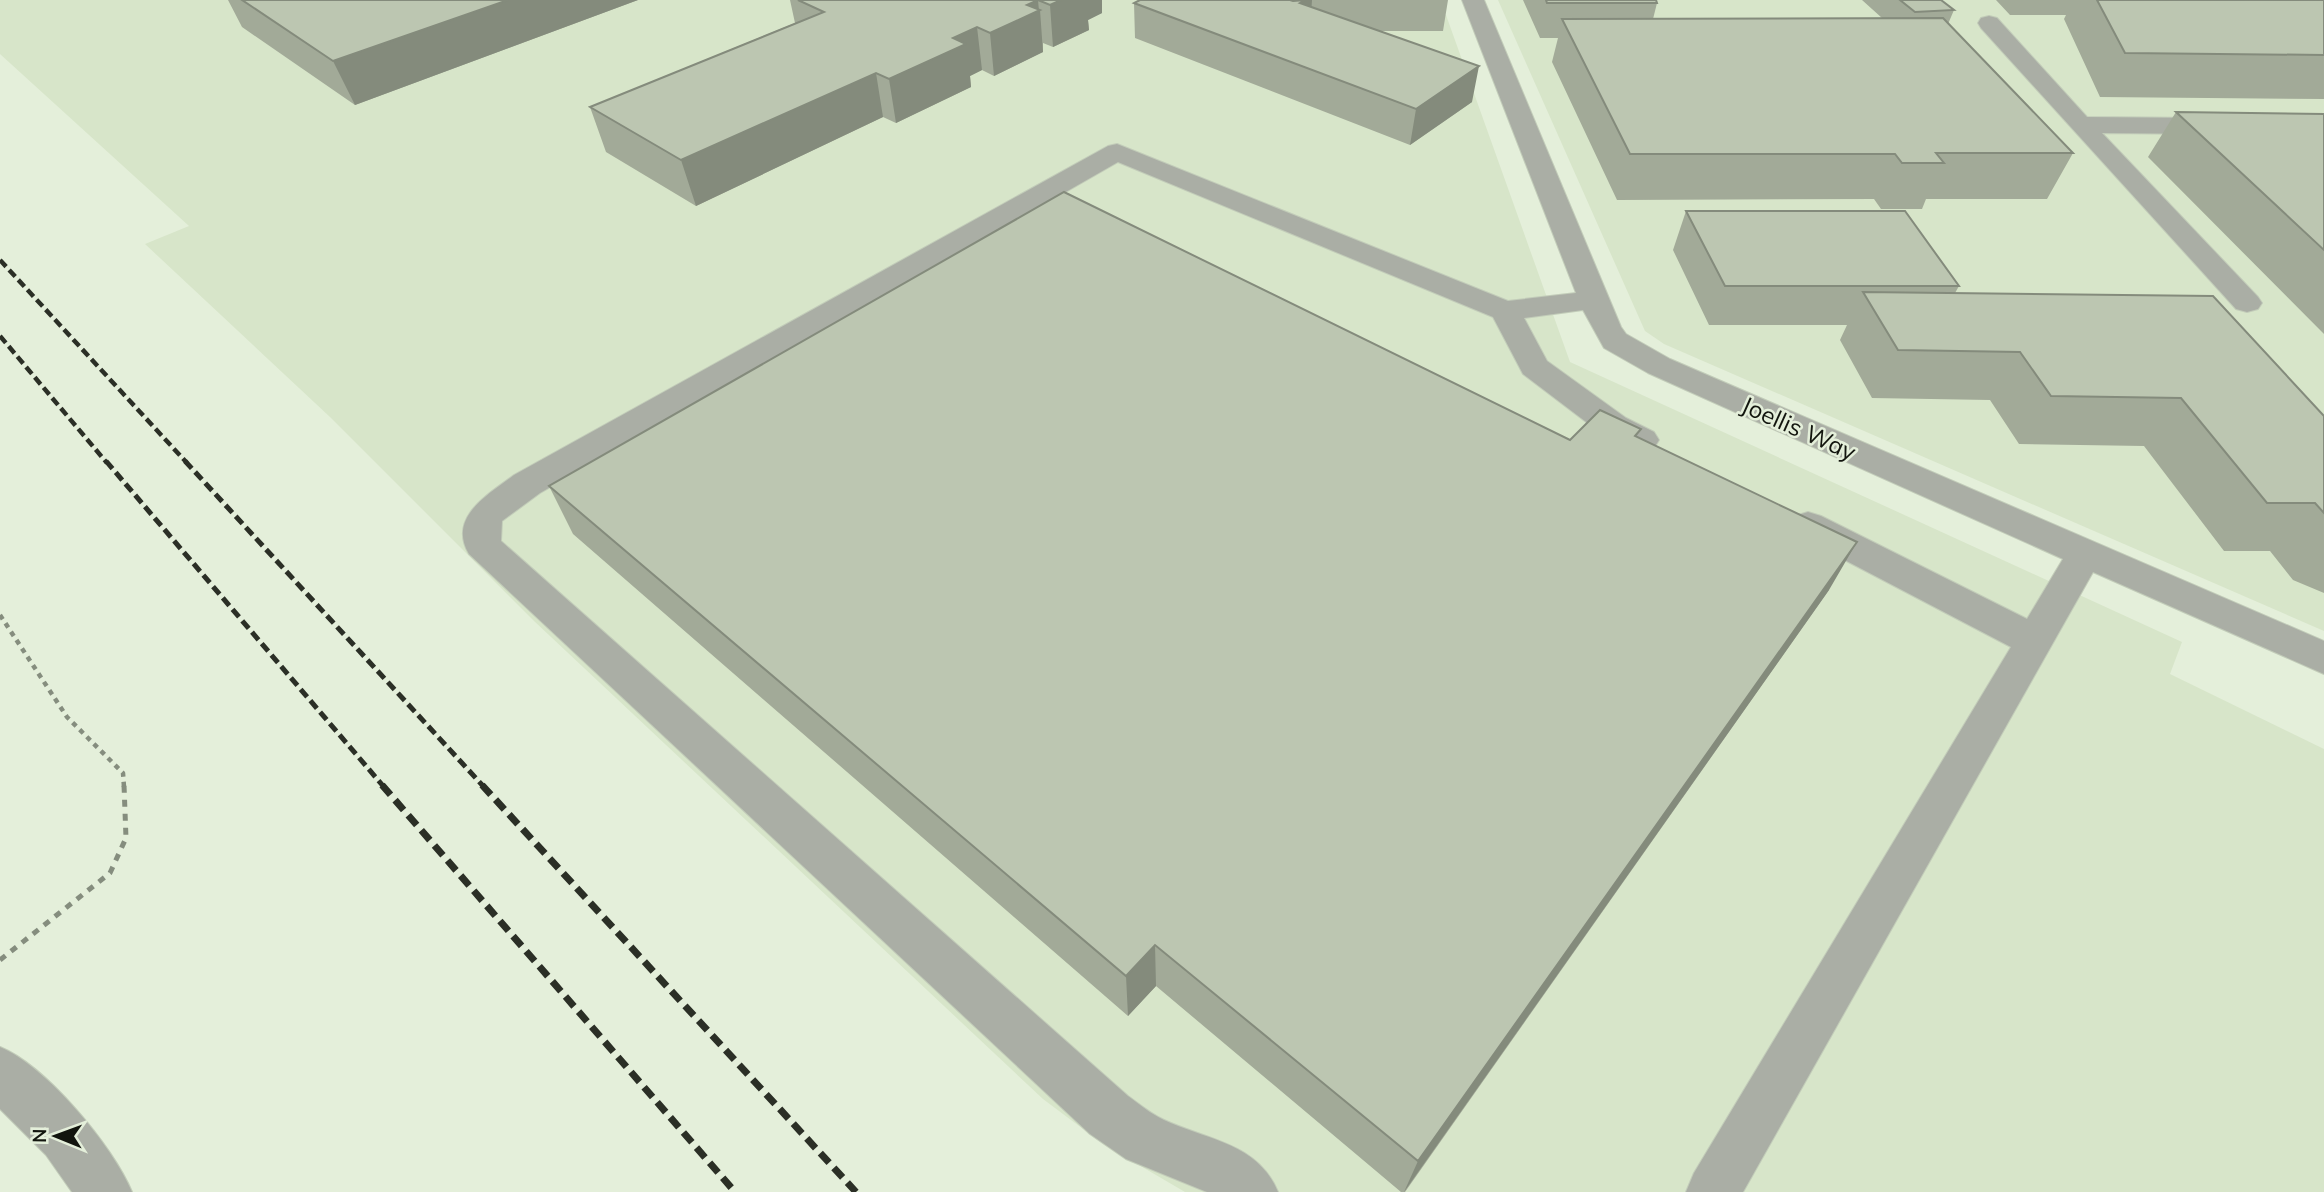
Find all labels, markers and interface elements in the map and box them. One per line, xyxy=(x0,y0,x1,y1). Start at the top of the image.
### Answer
street label: Joellis Way xyxy=(1737,389,1861,467)
north arrow xyxy=(21,1101,91,1171)
text: N xyxy=(27,1128,51,1143)

